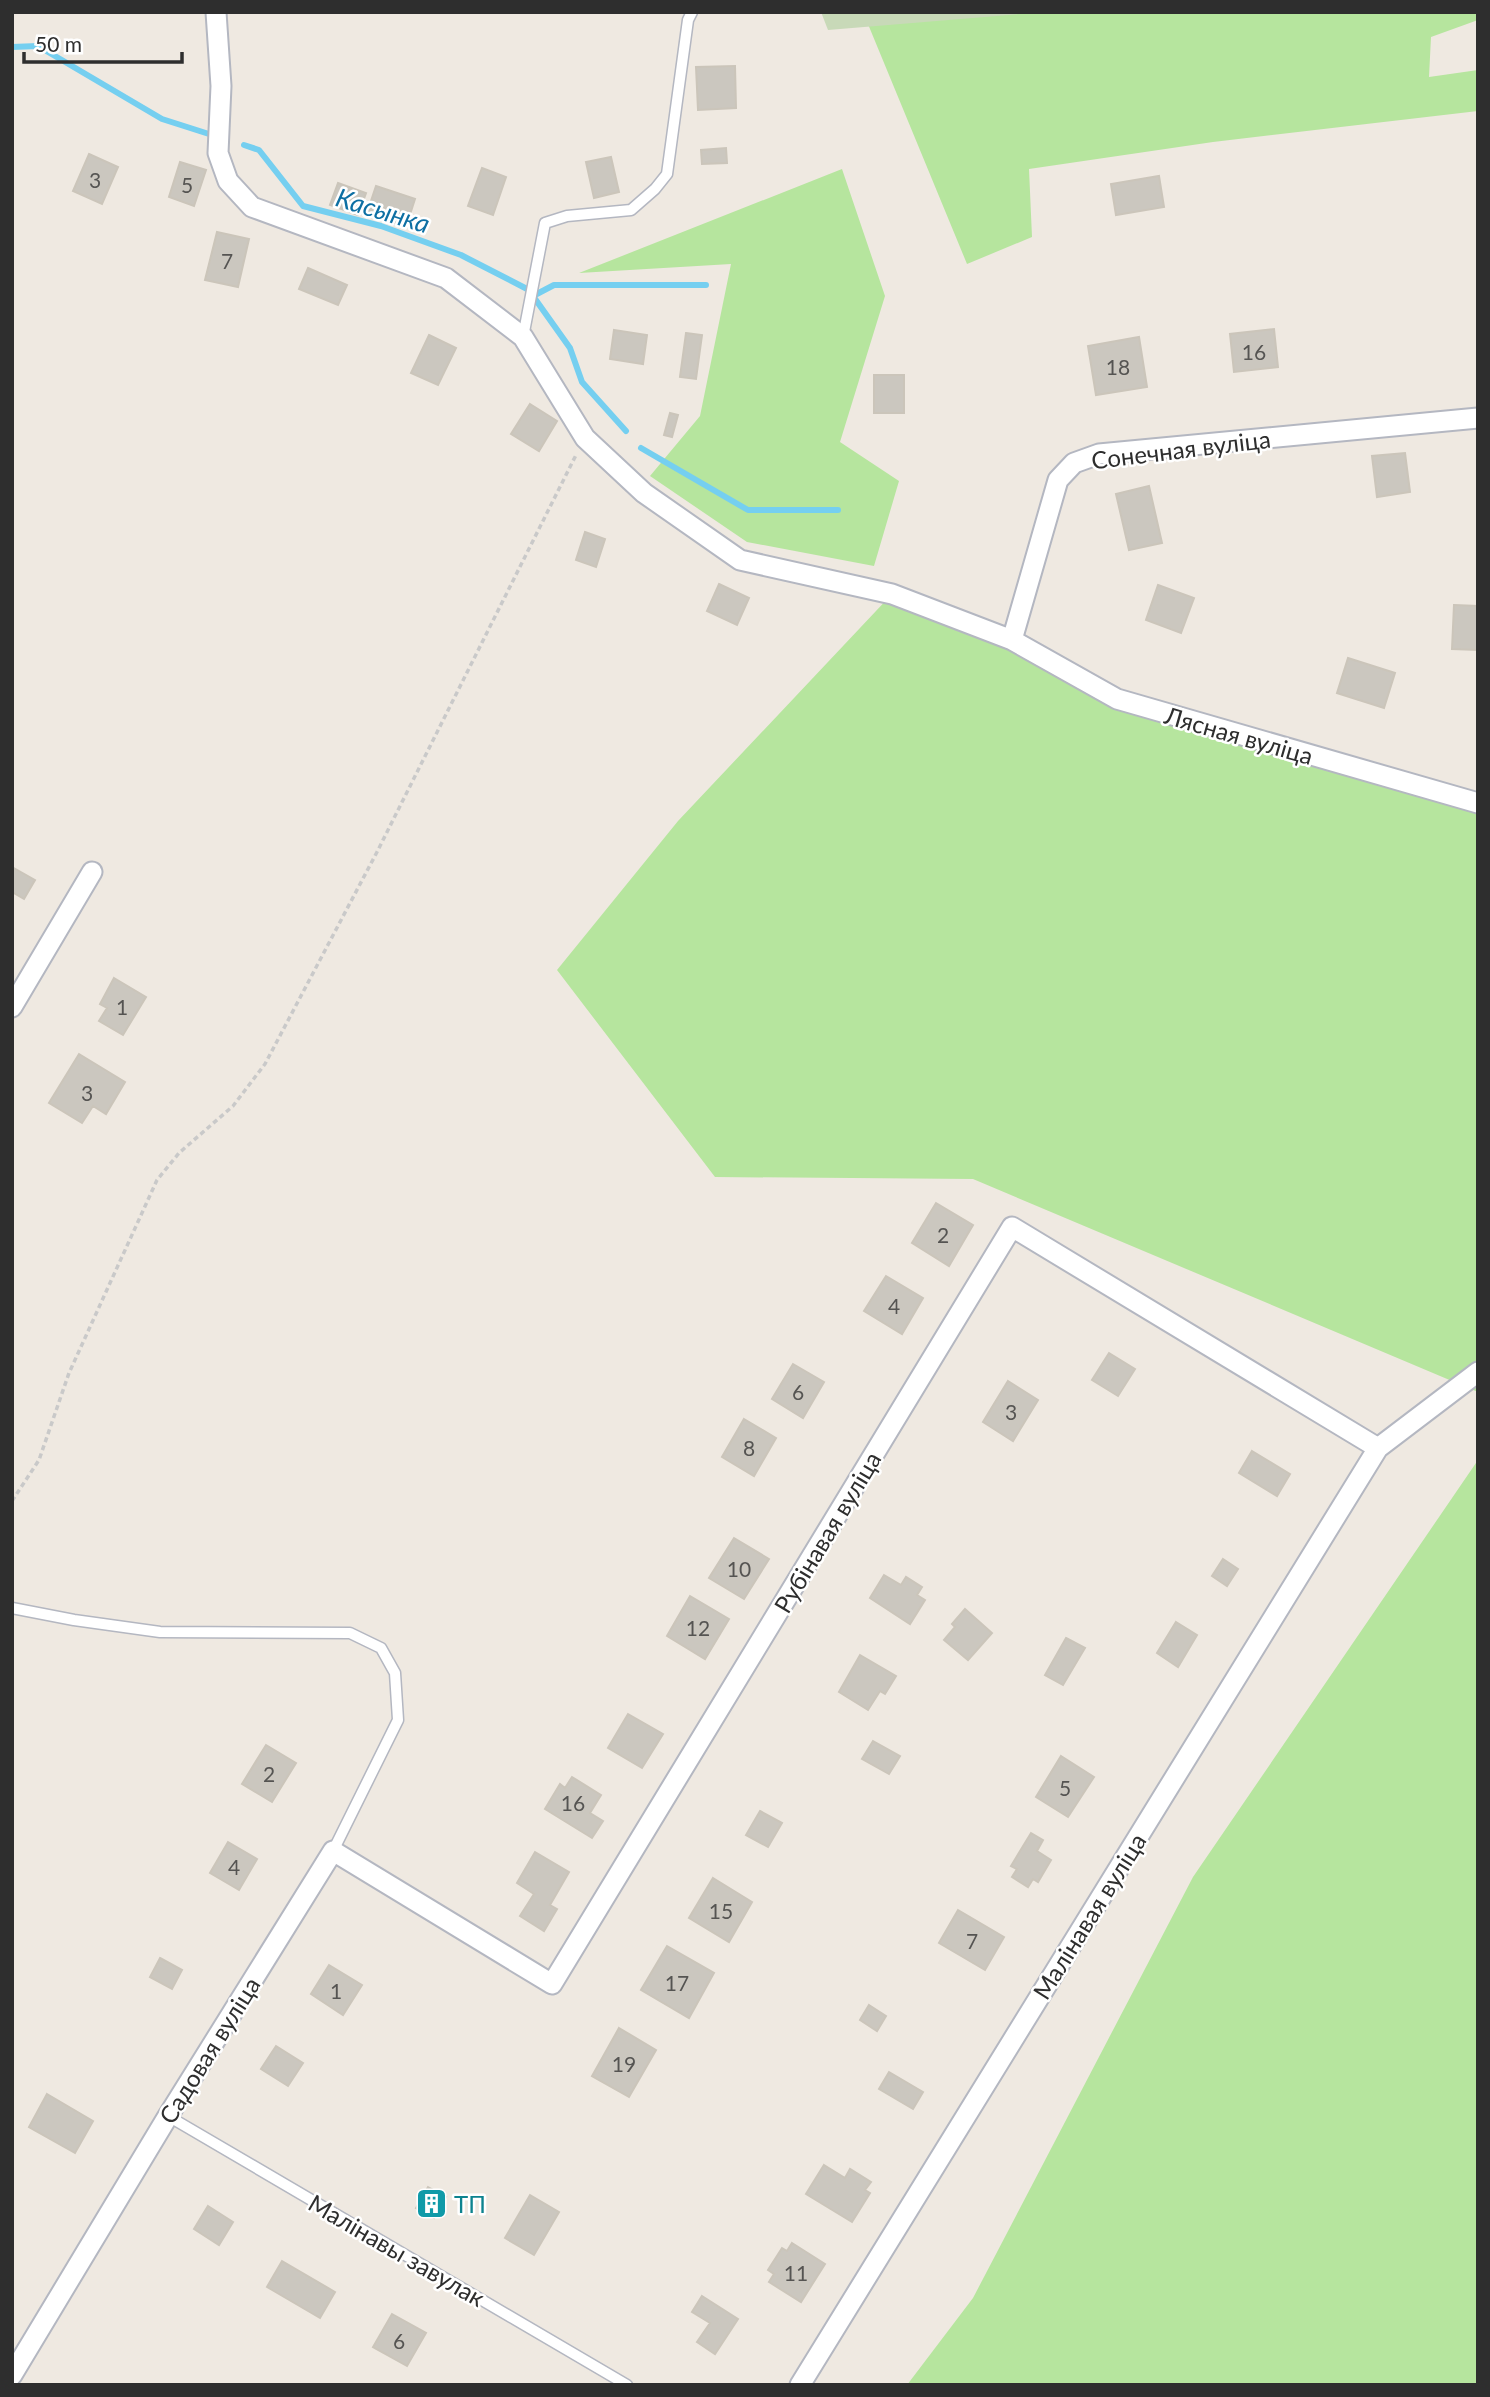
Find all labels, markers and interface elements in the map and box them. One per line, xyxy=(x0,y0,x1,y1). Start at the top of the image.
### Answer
scale bar xyxy=(24,21,182,65)
text: 50 m xyxy=(35,31,82,56)
house number: 3 xyxy=(89,167,101,192)
house number: 5 xyxy=(181,172,193,197)
water label: Касынка xyxy=(332,181,434,239)
house number: 7 xyxy=(221,248,233,273)
house number: 16 xyxy=(1242,339,1266,364)
house number: 18 xyxy=(1106,354,1130,379)
street label: Сонечная вуліца xyxy=(1090,424,1272,474)
street label: Лясная вуліца xyxy=(1161,700,1316,770)
house number: 1 xyxy=(116,994,128,1019)
house number: 3 xyxy=(81,1080,93,1105)
house number: 2 xyxy=(937,1222,949,1247)
house number: 4 xyxy=(888,1293,900,1318)
house number: 6 xyxy=(792,1379,804,1404)
house number: 3 xyxy=(1005,1399,1017,1424)
house number: 8 xyxy=(743,1435,755,1460)
street label: Рубінавая вуліца xyxy=(767,1446,887,1618)
house number: 10 xyxy=(727,1556,751,1581)
house number: 12 xyxy=(686,1615,710,1640)
house number: 2 xyxy=(263,1761,275,1786)
house number: 5 xyxy=(1059,1775,1071,1800)
house number: 16 xyxy=(561,1790,585,1815)
street label: Малінавая вуліца xyxy=(1026,1828,1152,2004)
house number: 4 xyxy=(228,1854,240,1879)
house number: 15 xyxy=(709,1898,733,1923)
house number: 7 xyxy=(966,1928,978,1953)
house number: 17 xyxy=(665,1970,689,1995)
street label: Садовая вуліца xyxy=(152,1971,266,2129)
house number: 1 xyxy=(330,1978,342,2003)
house number: 19 xyxy=(612,2051,636,2076)
building icon: ТП xyxy=(414,2186,448,2220)
street label: Малінавы завулак xyxy=(304,2188,491,2312)
place label: ТП xyxy=(454,2189,486,2218)
house number: 11 xyxy=(784,2260,808,2285)
house number: 6 xyxy=(393,2328,405,2353)

